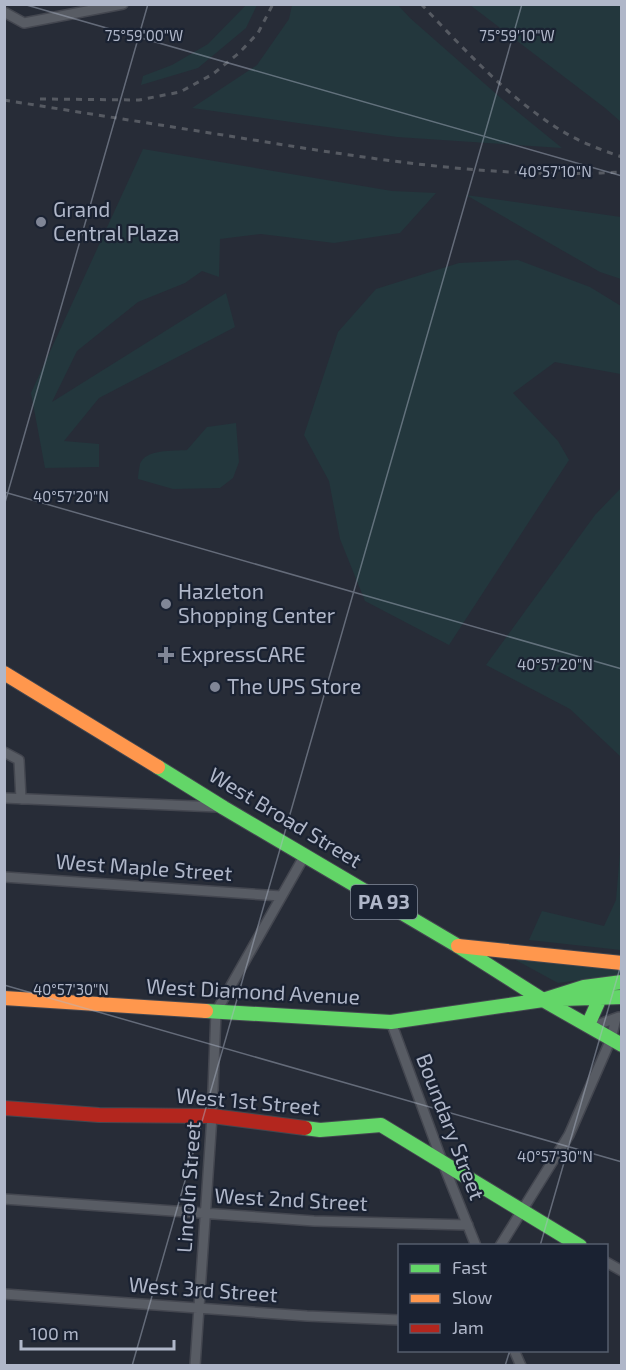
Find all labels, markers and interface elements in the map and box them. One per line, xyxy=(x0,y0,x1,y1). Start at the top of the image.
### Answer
text: 75°59'00"W xyxy=(105,26,183,44)
text: 75°59'10"W xyxy=(479,26,555,44)
text: 40°57'10"N xyxy=(518,162,592,180)
place label: Grand Central Plaza xyxy=(53,196,179,245)
marker: Grand Central Plaza xyxy=(34,215,48,229)
text: 40°57'20"N xyxy=(33,487,109,505)
place label: Hazleton Shopping Center xyxy=(178,578,336,627)
marker: Hazleton Shopping Center xyxy=(159,597,173,611)
place label: ExpressCARE xyxy=(180,641,306,666)
marker: ExpressCARE xyxy=(157,646,175,664)
text: 40°57'20"N xyxy=(517,655,593,673)
place label: The UPS Store xyxy=(227,673,361,698)
marker: The UPS Store xyxy=(208,680,222,694)
street label: West Broad Street xyxy=(205,761,367,872)
street label: West Maple Street xyxy=(55,848,233,885)
road number: PA 93 xyxy=(351,885,417,919)
street label: West Diamond Avenue xyxy=(146,972,361,1009)
text: 40°57'30"N xyxy=(33,980,109,998)
street label: Boundary Street xyxy=(412,1050,491,1203)
street label: West 1st Street xyxy=(175,1082,321,1119)
street label: Lincoln Street xyxy=(170,1120,205,1253)
text: 40°57'30"N xyxy=(517,1147,593,1165)
street label: West 2nd Street xyxy=(214,1182,368,1215)
legend xyxy=(398,1244,608,1352)
text: Fast xyxy=(452,1256,487,1278)
street label: West 3rd Street xyxy=(128,1271,278,1306)
text: Slow xyxy=(452,1286,493,1308)
scale bar xyxy=(21,1313,174,1351)
text: Jam xyxy=(452,1316,484,1338)
text: 100 m xyxy=(30,1322,79,1344)

